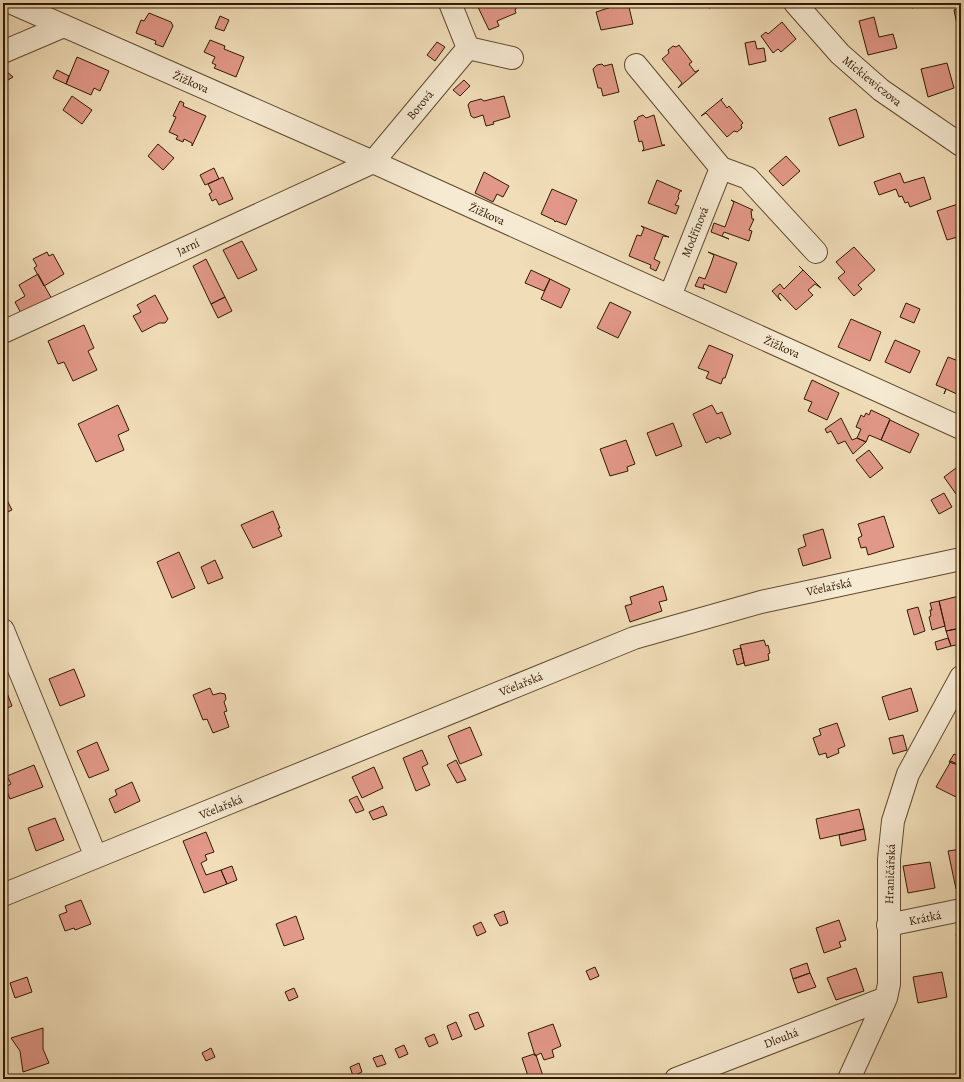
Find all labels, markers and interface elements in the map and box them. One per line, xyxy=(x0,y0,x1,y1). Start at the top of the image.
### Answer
street label: Mickiewiczova xyxy=(839,52,905,110)
street label: Žižkova xyxy=(170,67,212,97)
street label: Borová xyxy=(403,87,437,123)
street label: Žižkova xyxy=(466,199,508,229)
street label: Modřínová xyxy=(678,204,713,260)
street label: Jarní xyxy=(174,235,202,259)
street label: Žižkova xyxy=(761,332,803,362)
street label: Včelařská xyxy=(804,574,854,600)
street label: Včelařská xyxy=(496,668,546,700)
street label: Včelařská xyxy=(196,791,246,823)
street label: Hraničářská xyxy=(881,843,899,904)
street label: Krátká xyxy=(907,907,943,929)
street label: Dlouhá xyxy=(761,1024,801,1052)

